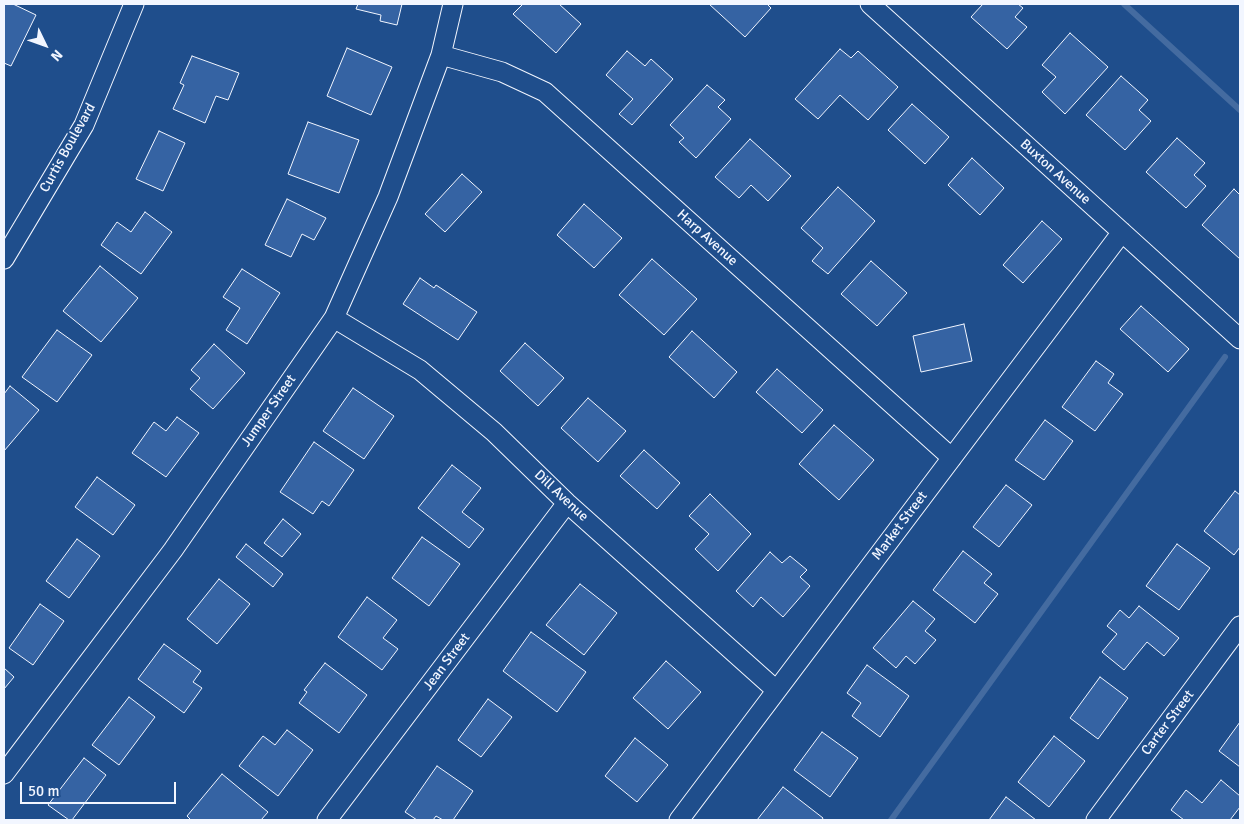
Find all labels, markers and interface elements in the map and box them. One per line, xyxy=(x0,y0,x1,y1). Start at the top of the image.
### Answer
north arrow xyxy=(20,20,70,70)
text: N xyxy=(47,46,66,65)
street label: Curtis Boulevard xyxy=(37,100,99,196)
street label: Buxton Avenue xyxy=(1016,136,1094,208)
street label: Harp Avenue xyxy=(673,206,741,270)
street label: Jumper Street xyxy=(238,372,300,450)
street label: Dill Avenue xyxy=(530,467,592,525)
street label: Market Street xyxy=(869,488,931,564)
street label: Jean Street xyxy=(420,630,474,694)
street label: Carter Street xyxy=(1138,687,1198,759)
scale bar xyxy=(22,772,179,804)
text: 50 m xyxy=(28,782,59,800)

